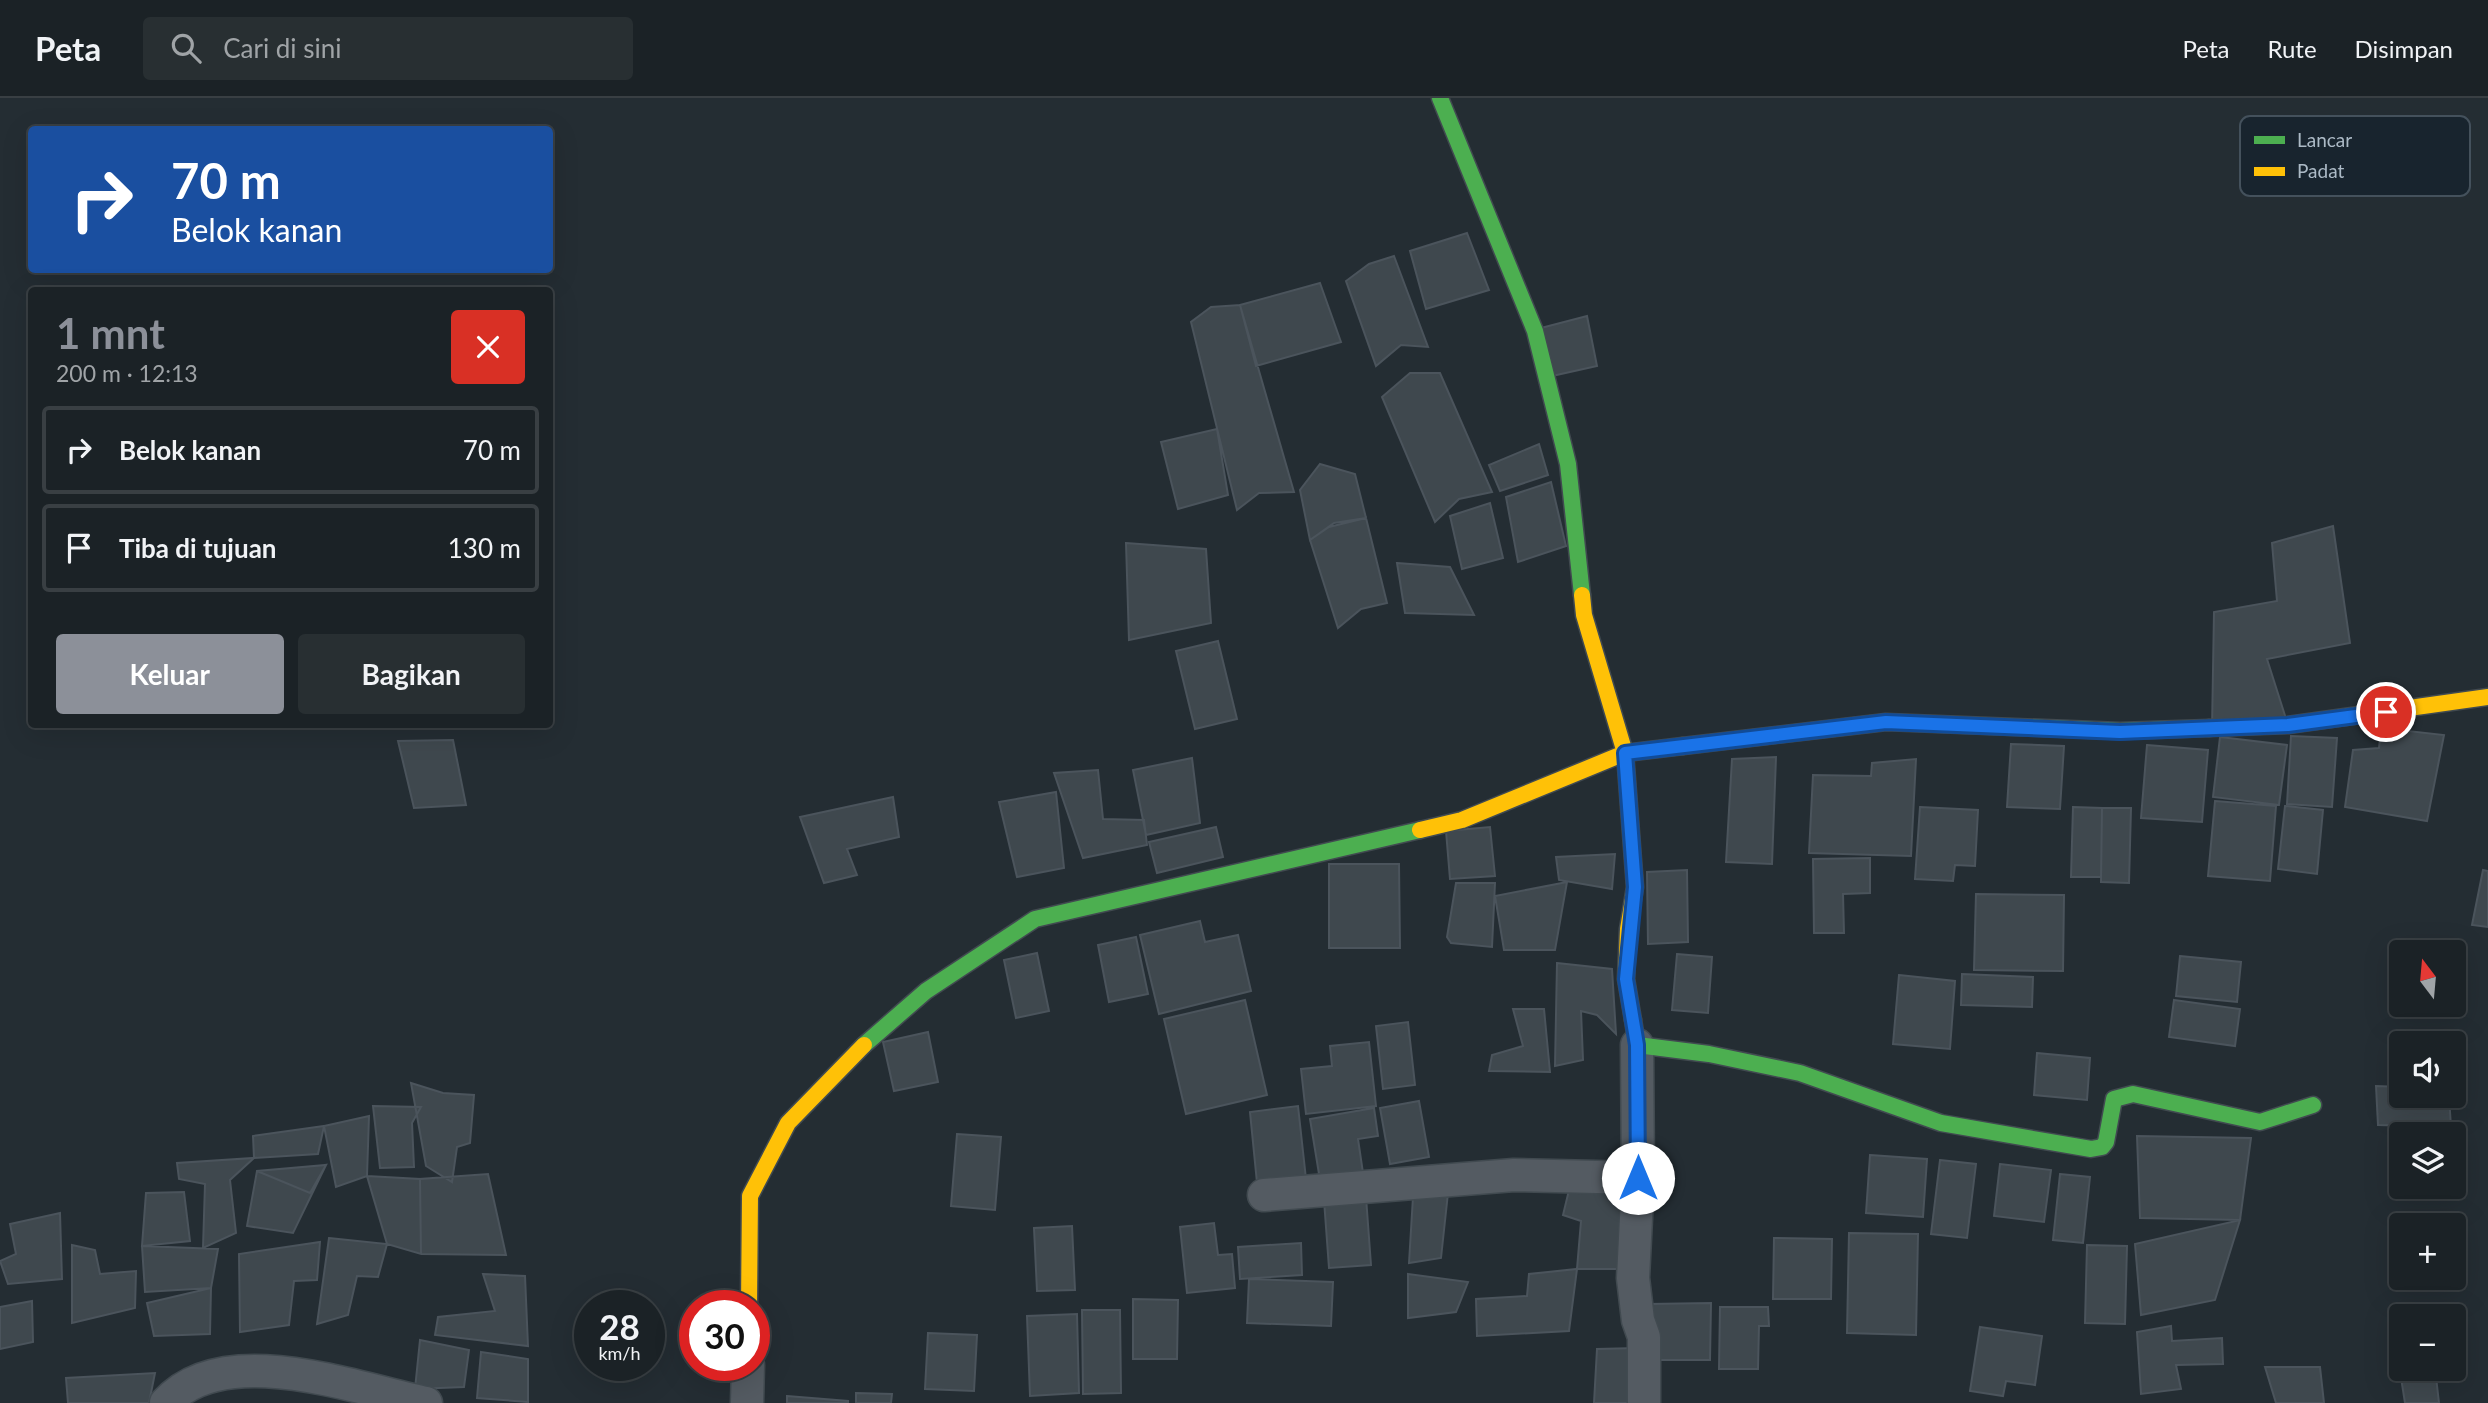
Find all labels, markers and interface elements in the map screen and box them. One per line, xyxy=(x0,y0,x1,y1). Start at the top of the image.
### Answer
search box xyxy=(143,17,633,80)
text: Peta xyxy=(35,28,101,68)
icon: search xyxy=(167,29,205,67)
text: Cari di sini xyxy=(223,32,342,64)
text: Peta xyxy=(2183,34,2229,63)
text: Rute xyxy=(2267,34,2317,63)
text: Disimpan xyxy=(2355,34,2453,63)
legend xyxy=(2240,116,2470,196)
text: Lancar xyxy=(2297,128,2352,151)
text: 70 m xyxy=(171,151,281,209)
icon: right xyxy=(56,154,147,245)
text: Padat xyxy=(2297,159,2345,182)
text: Belok kanan xyxy=(171,210,342,249)
text: 1 mnt xyxy=(56,308,165,358)
button: close xyxy=(451,310,525,384)
text: 200 m · 12:13 xyxy=(56,359,198,387)
icon: right xyxy=(60,431,98,469)
text: Belok kanan xyxy=(119,434,261,466)
text: 70 m xyxy=(463,434,521,466)
icon: arrive xyxy=(60,529,98,567)
text: Tiba di tujuan xyxy=(119,532,277,564)
text: 130 m xyxy=(448,532,521,564)
button: Keluar xyxy=(56,634,284,714)
button: Bagikan xyxy=(298,634,525,714)
pin xyxy=(2356,682,2416,742)
icon: arrive xyxy=(2367,693,2405,731)
north arrow xyxy=(2389,940,2466,1017)
map controls xyxy=(2389,940,2466,1381)
button: sound xyxy=(2389,1031,2466,1108)
button: layers xyxy=(2389,1122,2466,1199)
position arrow xyxy=(1601,1141,1675,1215)
button: + xyxy=(2389,1213,2466,1290)
speed limit sign: 30 xyxy=(679,1290,770,1381)
button: − xyxy=(2389,1304,2466,1381)
text: 28 xyxy=(599,1305,640,1347)
text: km/h xyxy=(598,1342,641,1364)

